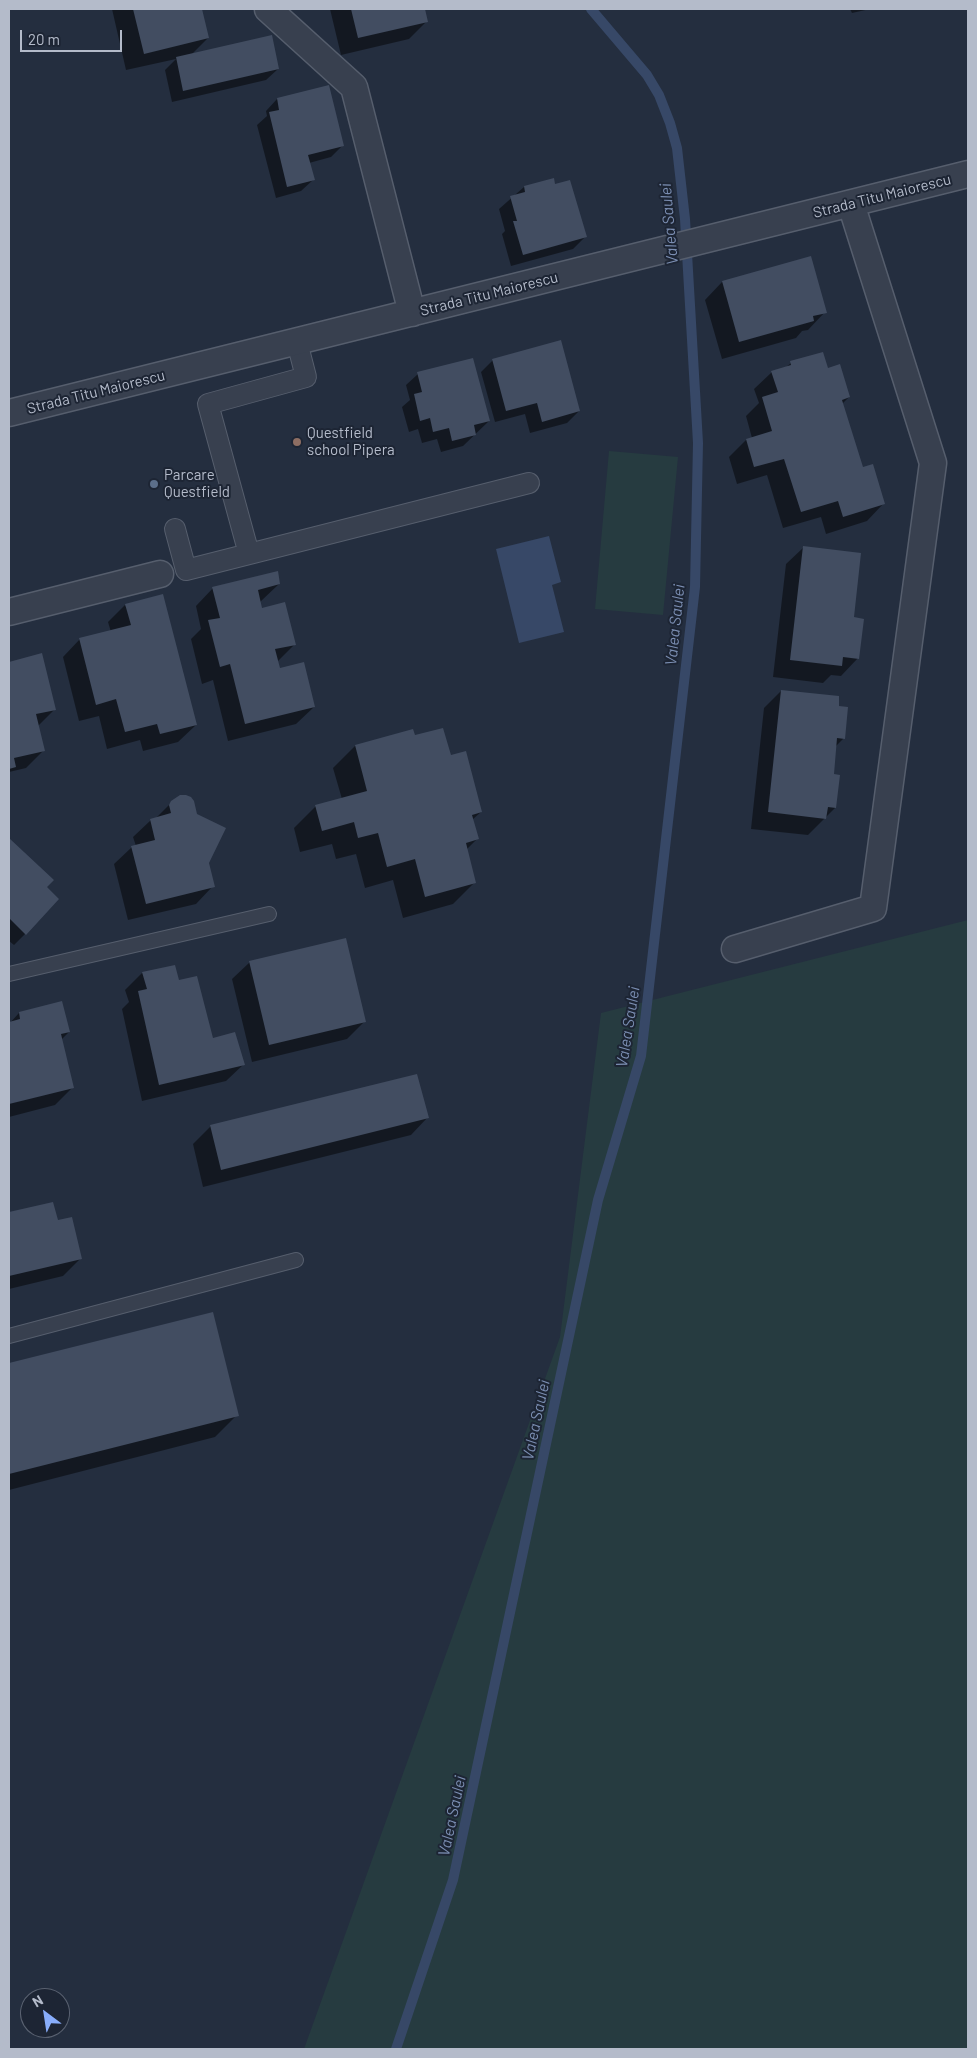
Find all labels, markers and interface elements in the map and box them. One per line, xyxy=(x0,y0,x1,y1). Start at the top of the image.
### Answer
scale bar xyxy=(22,20,125,52)
text: 20 m xyxy=(28,30,60,48)
street label: Strada Titu Maiorescu xyxy=(811,170,953,222)
water label: Valea Saulei xyxy=(656,182,682,266)
street label: Strada Titu Maiorescu xyxy=(418,268,560,320)
street label: Strada Titu Maiorescu xyxy=(25,366,167,418)
place label: Questfield school Pipera xyxy=(307,424,395,459)
marker: Questfield school Pipera xyxy=(291,436,303,448)
place label: Parcare Questfield xyxy=(164,466,230,501)
marker: Parcare Questfield xyxy=(148,478,160,490)
water label: Valea Saulei xyxy=(661,583,689,667)
water label: Valea Saulei xyxy=(612,985,644,1069)
water label: Valea Saulei xyxy=(518,1378,554,1462)
water label: Valea Saulei xyxy=(434,1774,470,1858)
north arrow xyxy=(20,1988,70,2038)
text: N xyxy=(29,1991,46,2010)

